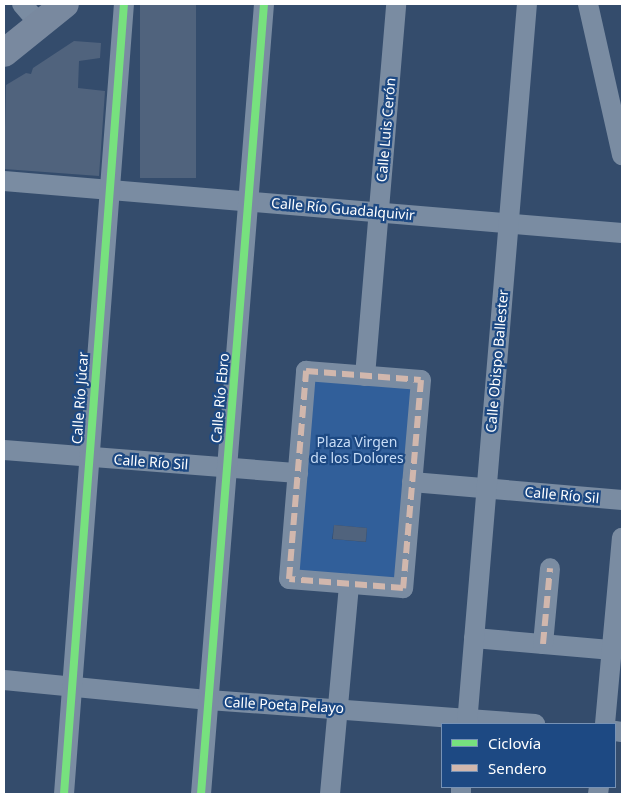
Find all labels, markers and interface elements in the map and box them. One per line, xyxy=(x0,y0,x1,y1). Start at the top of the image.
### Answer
street label: Calle Luis Cerón xyxy=(373,77,399,183)
street label: Calle Río Guadalquivir xyxy=(271,194,415,224)
street label: Calle Obispo Ballester xyxy=(482,289,512,433)
street label: Calle Río Júcar xyxy=(68,351,92,445)
street label: Calle Río Ebro xyxy=(208,352,232,444)
park label: Plaza Virgen de los Dolores xyxy=(310,434,404,467)
street label: Calle Río Sil xyxy=(113,451,189,473)
street label: Calle Río Sil xyxy=(524,483,600,507)
street label: Calle Poeta Pelayo xyxy=(223,693,345,717)
legend xyxy=(441,723,616,788)
text: Ciclovía xyxy=(488,733,541,753)
text: Sendero xyxy=(488,758,547,778)

